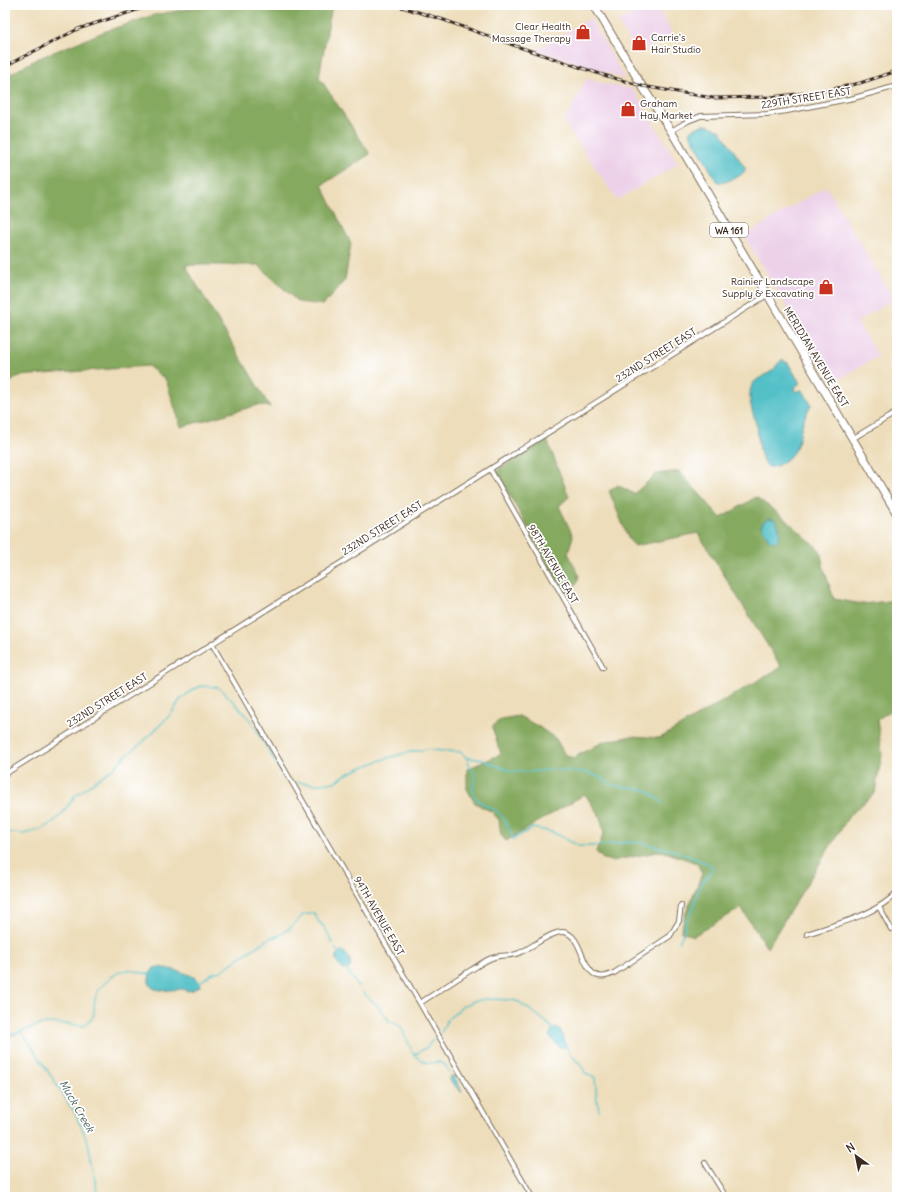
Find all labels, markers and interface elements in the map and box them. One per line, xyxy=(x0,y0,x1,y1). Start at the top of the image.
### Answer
place label: Clear Health Massage Therapy xyxy=(492,20,571,45)
shop icon: Clear Health Massage Therapy xyxy=(574,23,592,41)
place label: Carrie's Hair Studio xyxy=(651,31,701,56)
shop icon: Carrie's Hair Studio xyxy=(630,34,648,52)
street label: 229TH STREET EAST xyxy=(760,84,852,112)
place label: Graham Hay Market xyxy=(640,97,693,122)
shop icon: Graham Hay Market xyxy=(619,100,637,118)
road number: WA 161 xyxy=(710,223,748,237)
place label: Rainier Landscape Supply & Excavating xyxy=(722,275,814,300)
shop icon: Rainier Landscape Supply & Excavating xyxy=(817,278,835,296)
street label: MERIDIAN AVENUE EAST xyxy=(781,304,851,410)
street label: 232ND STREET EAST xyxy=(613,325,699,385)
street label: 232ND STREET EAST xyxy=(339,498,425,558)
street label: 98TH AVENUE EAST xyxy=(525,522,581,606)
street label: 232ND STREET EAST xyxy=(64,670,150,730)
street label: 94TH AVENUE EAST xyxy=(351,874,407,958)
water label: Muck Creek xyxy=(56,1077,98,1136)
north arrow xyxy=(836,1136,876,1176)
text: N xyxy=(844,1140,858,1156)

